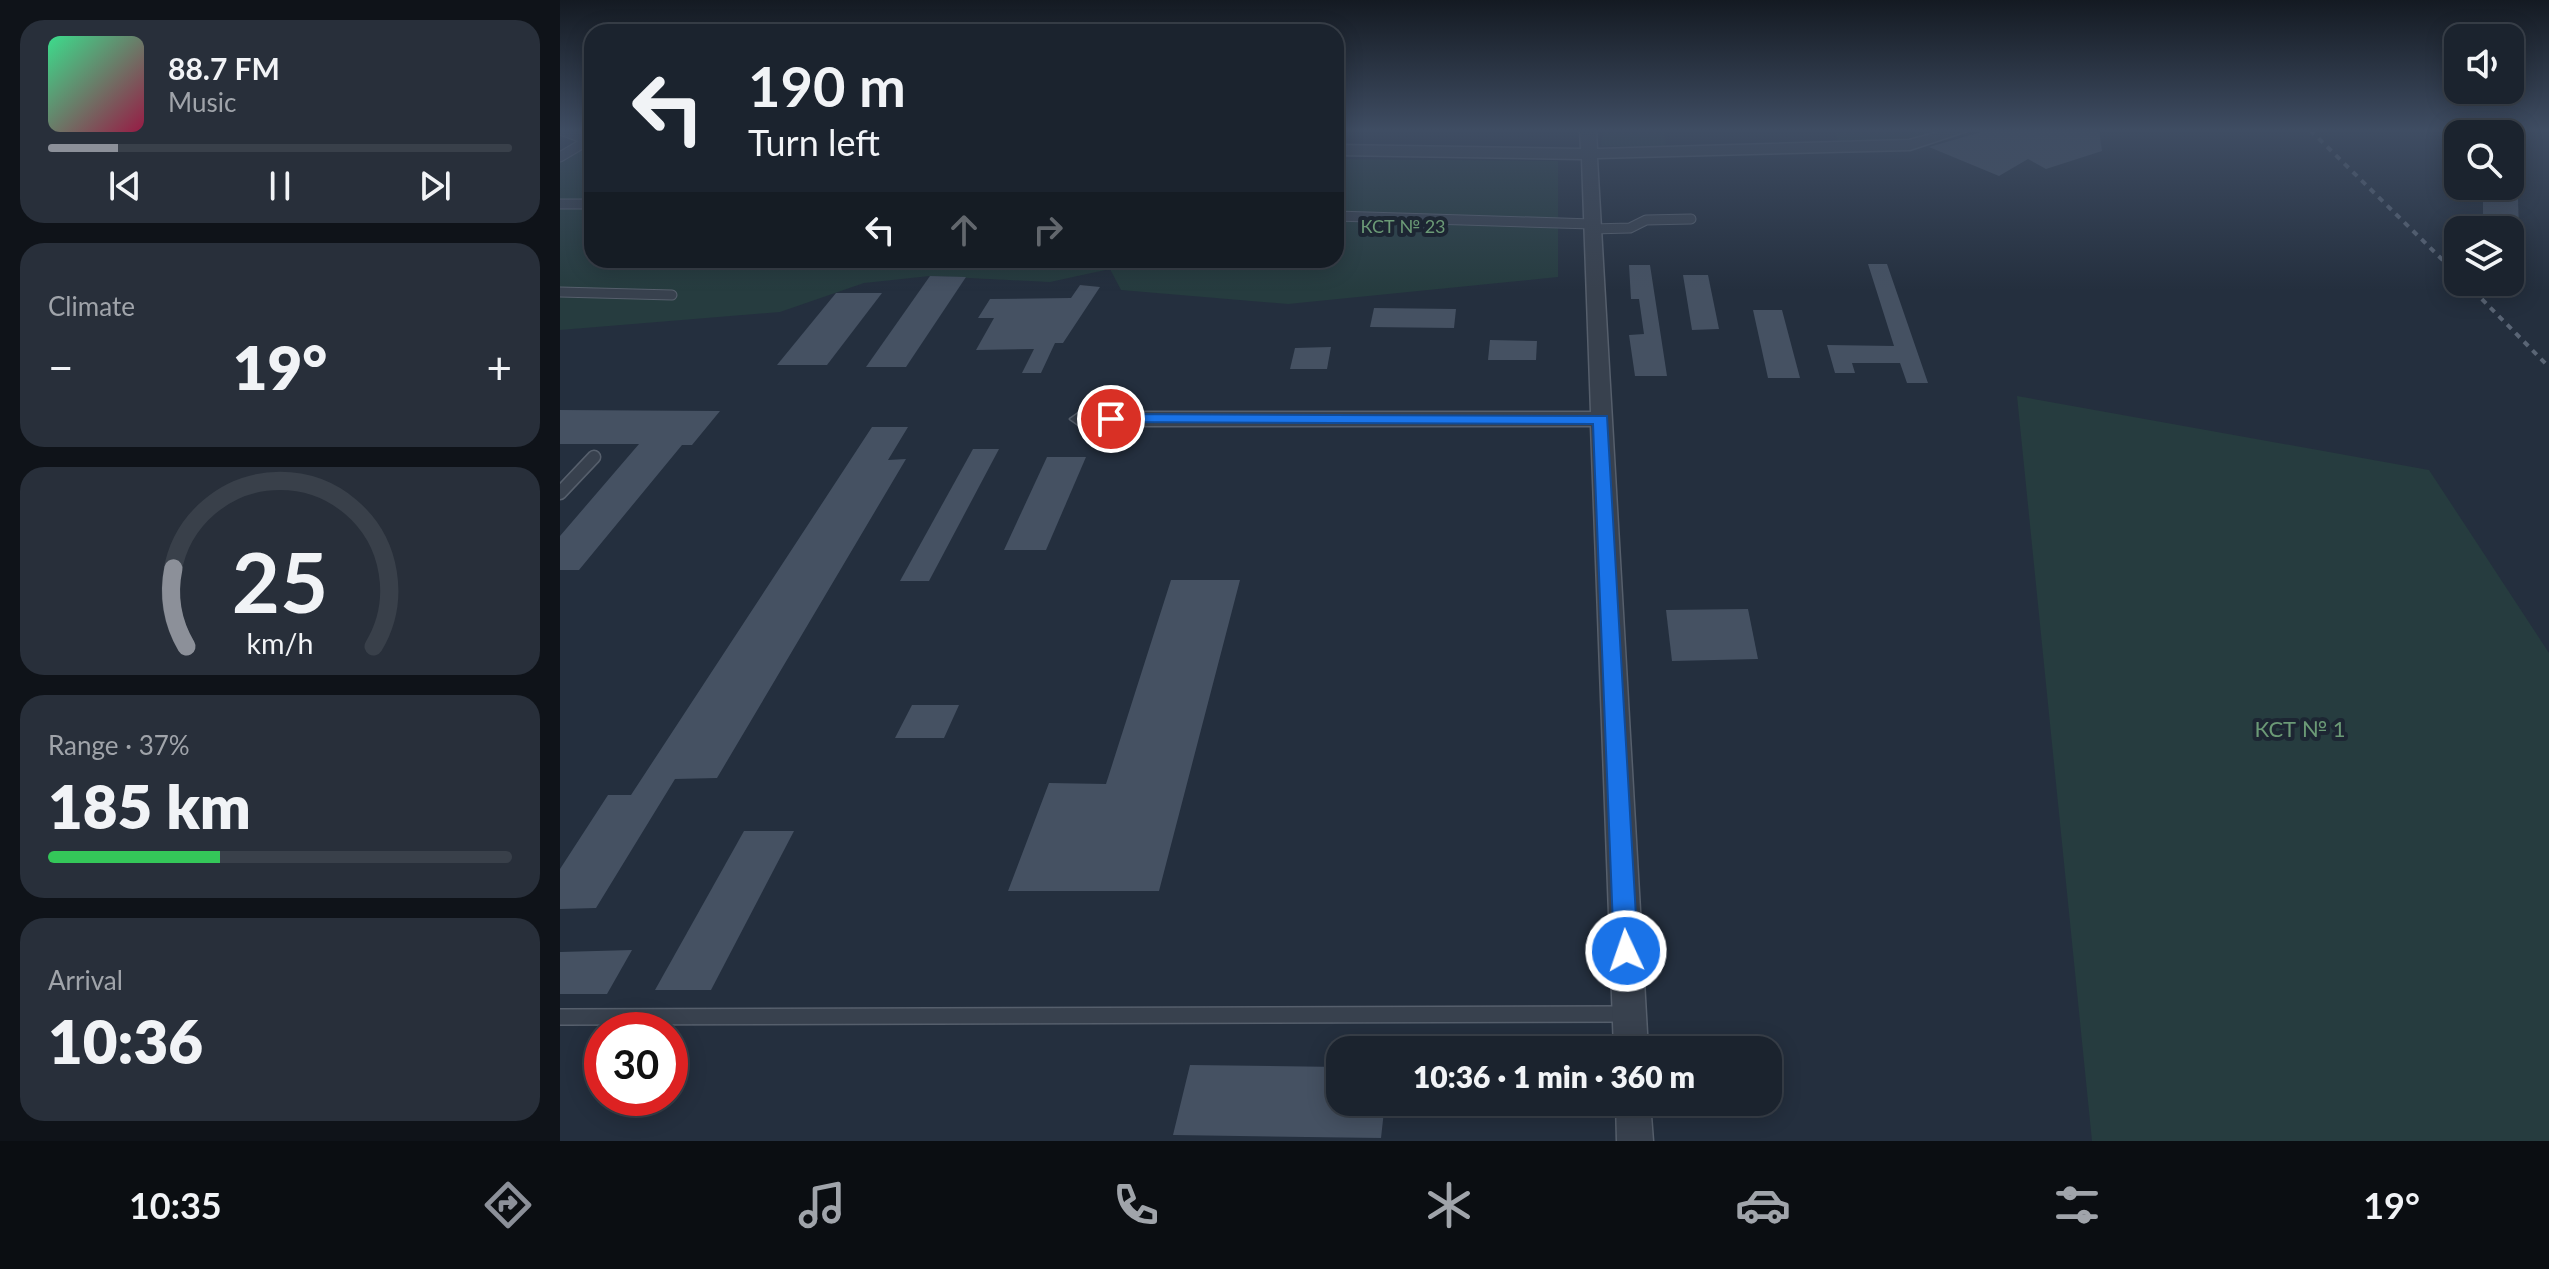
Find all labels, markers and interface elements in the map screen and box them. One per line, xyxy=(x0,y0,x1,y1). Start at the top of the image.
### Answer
map controls xyxy=(2444,24,2524,296)
button: sound xyxy=(2444,24,2524,104)
text: 88.7 FM xyxy=(168,50,280,86)
text: 190 m xyxy=(748,52,906,119)
icon: left xyxy=(616,56,720,160)
text: Music xyxy=(168,86,236,118)
text: Turn left xyxy=(748,120,880,164)
button: search xyxy=(2444,120,2524,200)
icon: previous xyxy=(103,164,147,208)
icon: pause xyxy=(258,164,302,208)
icon: next xyxy=(413,164,457,208)
icon: left xyxy=(858,208,902,252)
icon: ahead xyxy=(942,208,986,252)
icon: right xyxy=(1026,208,1070,252)
park label: КСТ № 23 xyxy=(1360,215,1446,237)
button: layers xyxy=(2444,216,2524,296)
text: Climate xyxy=(48,290,135,322)
text: 19° xyxy=(233,331,327,403)
text: − xyxy=(48,341,74,393)
text: + xyxy=(486,341,512,393)
pin xyxy=(1077,385,1145,453)
icon: arrive xyxy=(1089,397,1133,441)
text: 25 xyxy=(232,530,328,630)
text: km/h xyxy=(247,626,313,660)
park label: КСТ № 1 xyxy=(2254,715,2346,742)
text: Range · 37% xyxy=(48,729,190,761)
text: 185 km xyxy=(48,770,251,842)
position arrow xyxy=(1584,909,1668,993)
text: Arrival xyxy=(48,964,123,996)
text: 10:36 xyxy=(48,1005,203,1077)
speed limit sign: 30 xyxy=(584,1012,688,1116)
text: 10:36 · 1 min · 360 m xyxy=(1413,1058,1695,1094)
icon: directions xyxy=(480,1177,536,1233)
icon: music xyxy=(794,1177,850,1233)
icon: phone xyxy=(1108,1177,1164,1233)
icon: climate xyxy=(1421,1177,1477,1233)
icon: car xyxy=(1735,1177,1791,1233)
icon: filters xyxy=(2049,1177,2105,1233)
text: 10:35 xyxy=(129,1183,222,1227)
text: 19° xyxy=(2363,1183,2420,1227)

